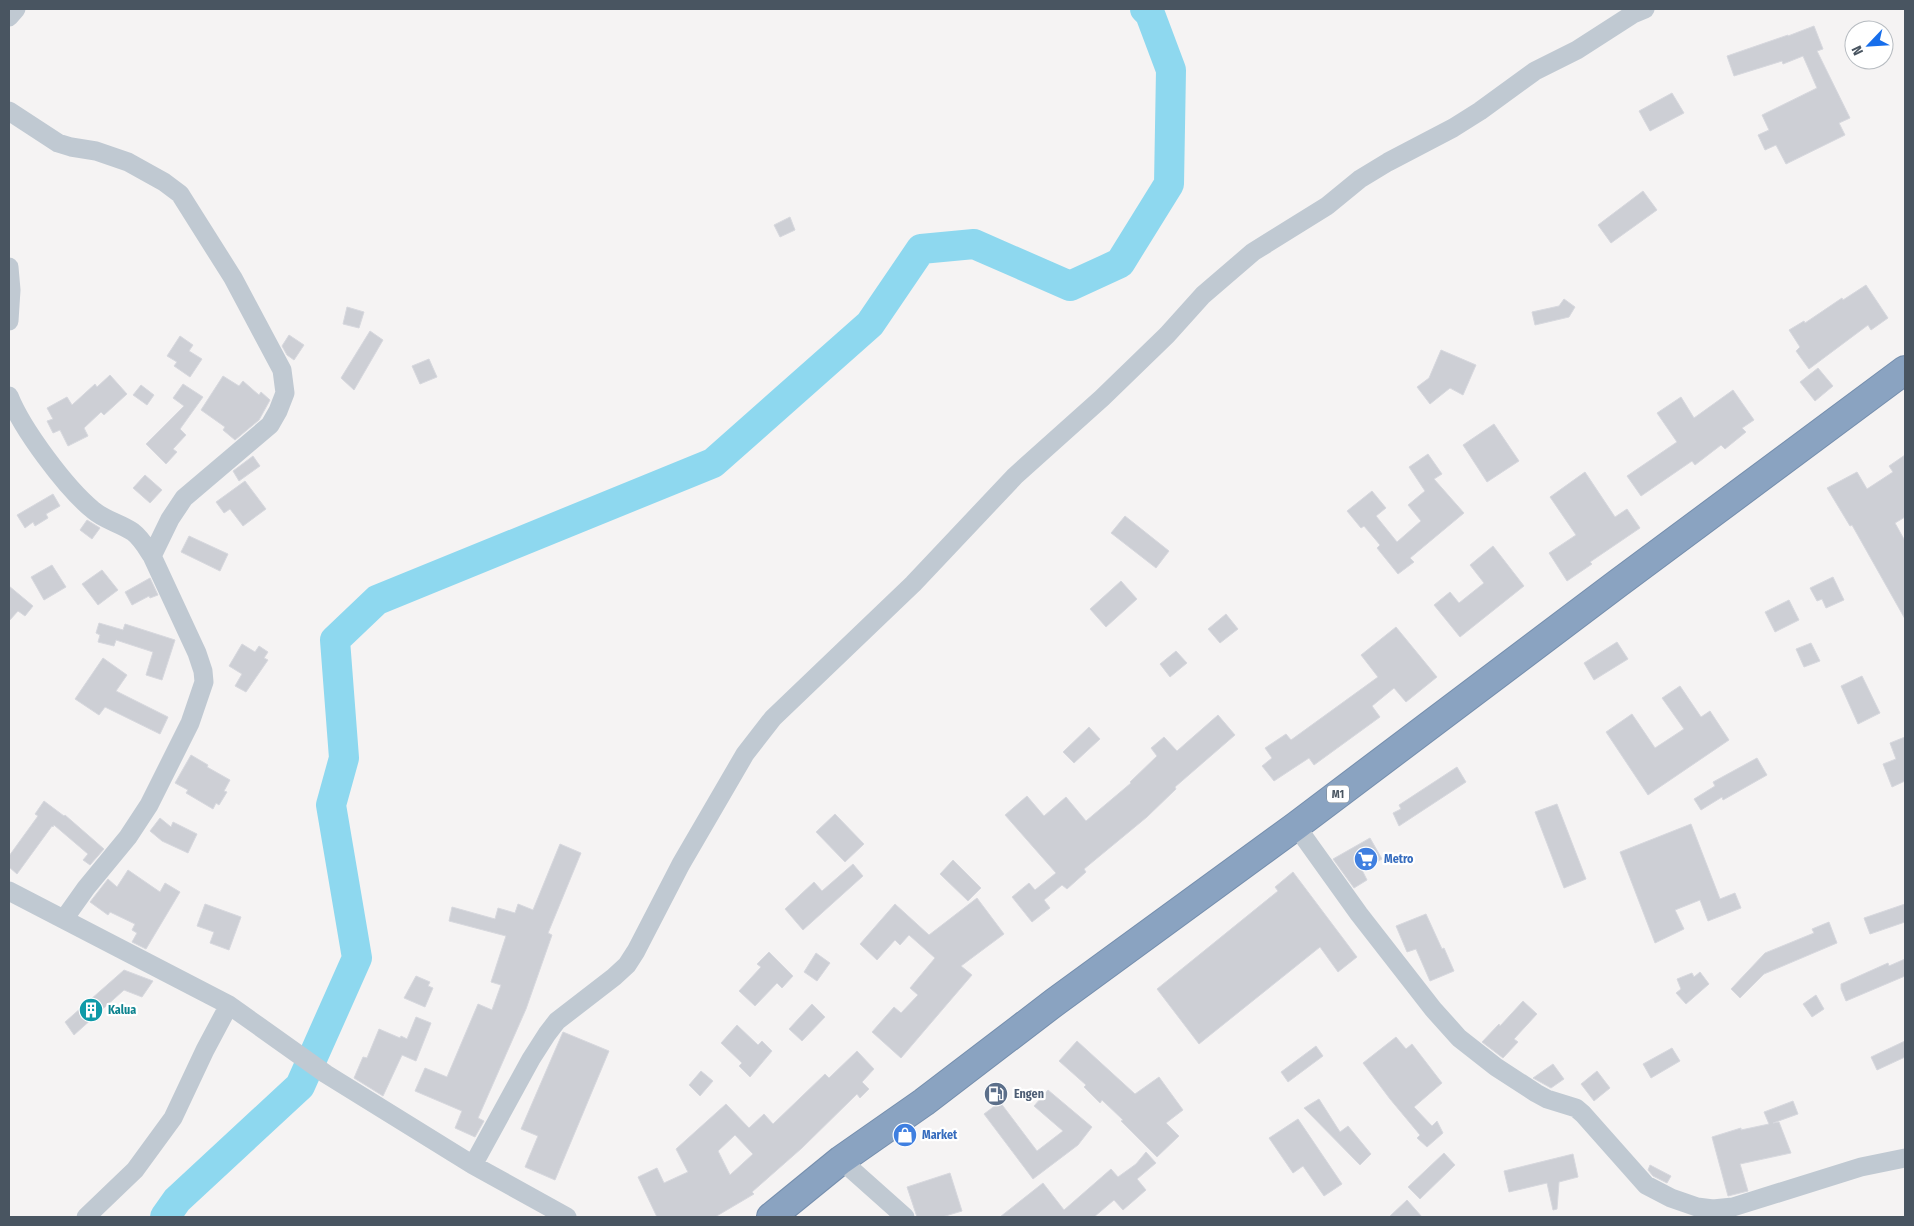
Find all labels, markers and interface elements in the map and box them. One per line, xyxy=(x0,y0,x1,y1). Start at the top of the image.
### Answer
north arrow xyxy=(1844,20,1894,70)
text: N xyxy=(1848,43,1867,58)
road number: M1 xyxy=(1327,786,1349,802)
supermarket icon: Metro xyxy=(1353,846,1379,872)
place label: Metro xyxy=(1384,852,1414,866)
building icon: Kalua xyxy=(78,997,104,1023)
place label: Kalua xyxy=(108,1003,136,1017)
fuel station icon: Engen xyxy=(983,1081,1009,1107)
place label: Engen xyxy=(1014,1087,1044,1101)
shop icon: Market xyxy=(892,1122,918,1148)
place label: Market xyxy=(922,1128,958,1142)

